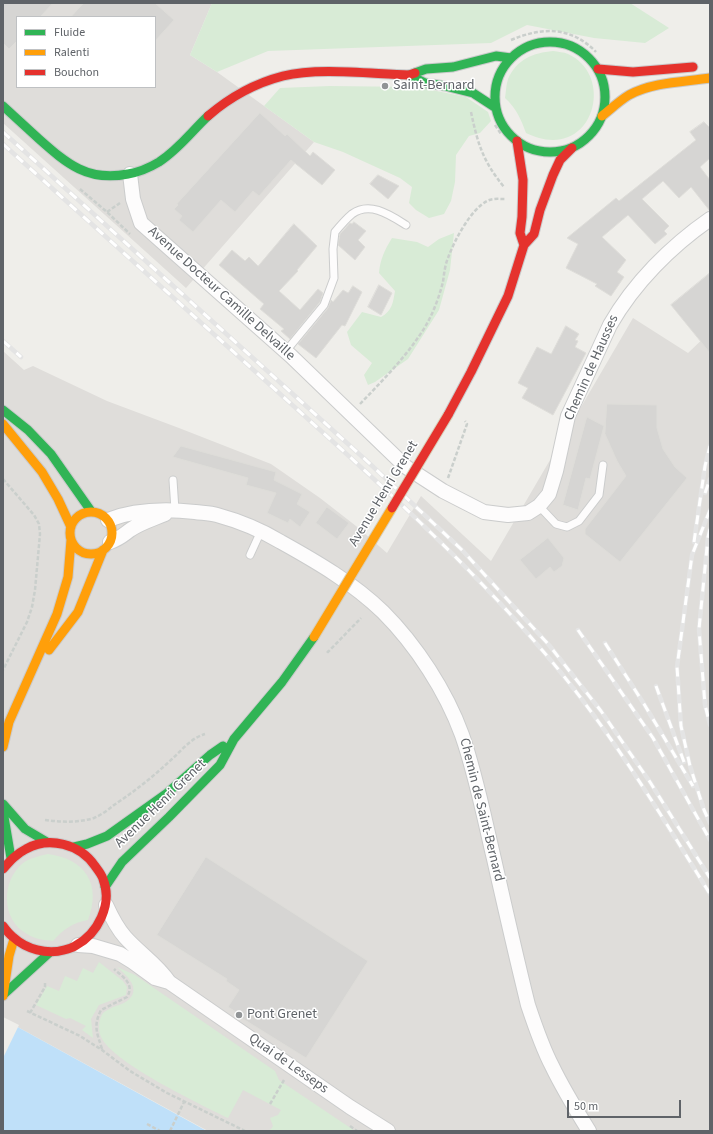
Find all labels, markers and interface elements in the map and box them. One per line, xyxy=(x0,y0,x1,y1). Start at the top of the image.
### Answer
legend xyxy=(16,16,156,88)
text: Fluide xyxy=(54,24,85,41)
text: Ralenti xyxy=(54,44,89,61)
text: Bouchon xyxy=(54,64,99,81)
place label: Saint-Bernard xyxy=(393,78,475,94)
marker: Saint-Bernard xyxy=(380,81,390,91)
street label: Avenue Docteur Camille Delvaille xyxy=(144,223,298,365)
street label: Chemin de Hausses xyxy=(561,313,623,423)
street label: Avenue Henri Grenet xyxy=(346,438,422,550)
street label: Chemin de Saint-Bernard xyxy=(455,737,507,883)
street label: Avenue Henri Grenet xyxy=(112,756,210,852)
place label: Pont Grenet xyxy=(247,1007,317,1023)
marker: Pont Grenet xyxy=(234,1010,244,1020)
street label: Quai de Lesseps xyxy=(245,1030,331,1098)
scale bar xyxy=(569,1092,683,1118)
text: 50 m xyxy=(574,1098,598,1115)

